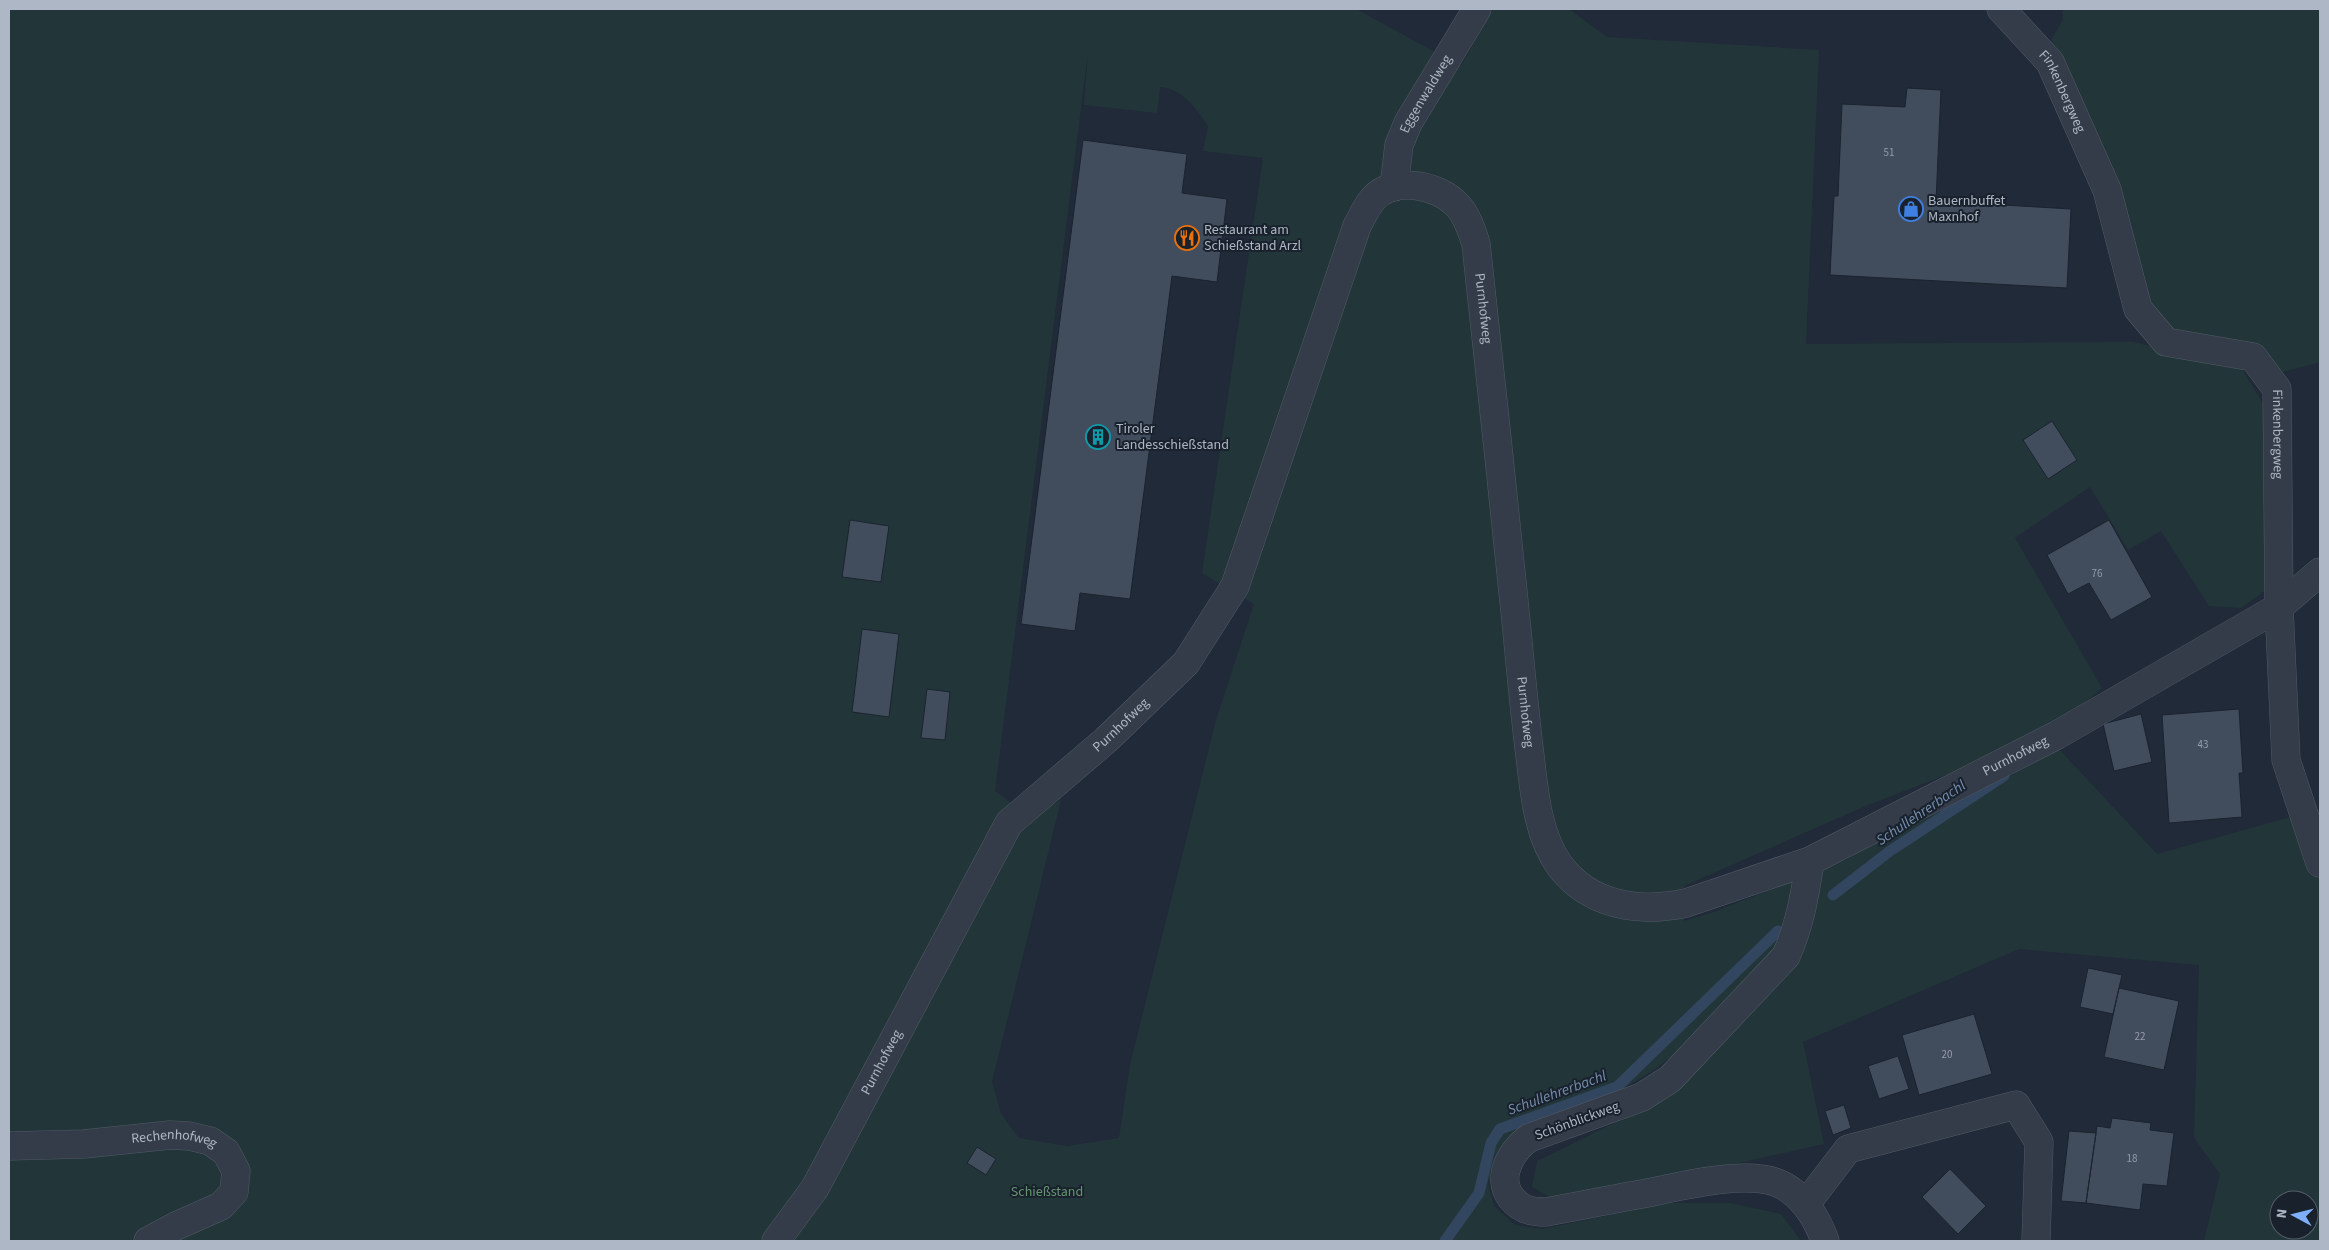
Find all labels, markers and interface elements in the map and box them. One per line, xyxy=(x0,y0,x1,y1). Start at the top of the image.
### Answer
street label: Finkenbergweg xyxy=(2034,46,2090,136)
street label: Eggenwaldweg xyxy=(1395,51,1457,136)
house number: 51 xyxy=(1884,145,1894,160)
place label: Bauernbuffet Maxnhof xyxy=(1928,191,2005,227)
shop icon: Bauernbuffet Maxnhof xyxy=(1898,196,1924,222)
place label: Restaurant am Schießstand Arzl xyxy=(1204,220,1302,256)
restaurant icon: Restaurant am Schießstand Arzl xyxy=(1174,225,1200,251)
street label: Purnhofweg xyxy=(1469,272,1497,345)
street label: Finkenbergweg xyxy=(2267,389,2288,479)
place label: Tiroler Landesschießstand xyxy=(1116,419,1229,455)
building icon: Tiroler Landesschießstand xyxy=(1085,424,1111,450)
house number: 76 xyxy=(2092,566,2103,581)
street label: Purnhofweg xyxy=(1511,676,1539,749)
street label: Purnhofweg xyxy=(1089,693,1154,757)
street label: Purnhofweg xyxy=(1979,731,2052,781)
house number: 43 xyxy=(2198,737,2208,752)
water label: Schullehrerbachl xyxy=(1872,775,1970,851)
street label: Purnhofweg xyxy=(856,1026,907,1099)
house number: 22 xyxy=(2135,1029,2145,1044)
house number: 20 xyxy=(1942,1047,1952,1062)
water label: Schullehrerbachl xyxy=(1505,1065,1610,1121)
street label: Schönblickweg xyxy=(1532,1096,1622,1146)
street label: Rechenhofweg xyxy=(130,1125,222,1153)
house number: 18 xyxy=(2127,1151,2138,1166)
park label: Schießstand xyxy=(1011,1182,1083,1202)
north arrow xyxy=(2269,1190,2319,1240)
text: N xyxy=(2272,1208,2293,1219)

